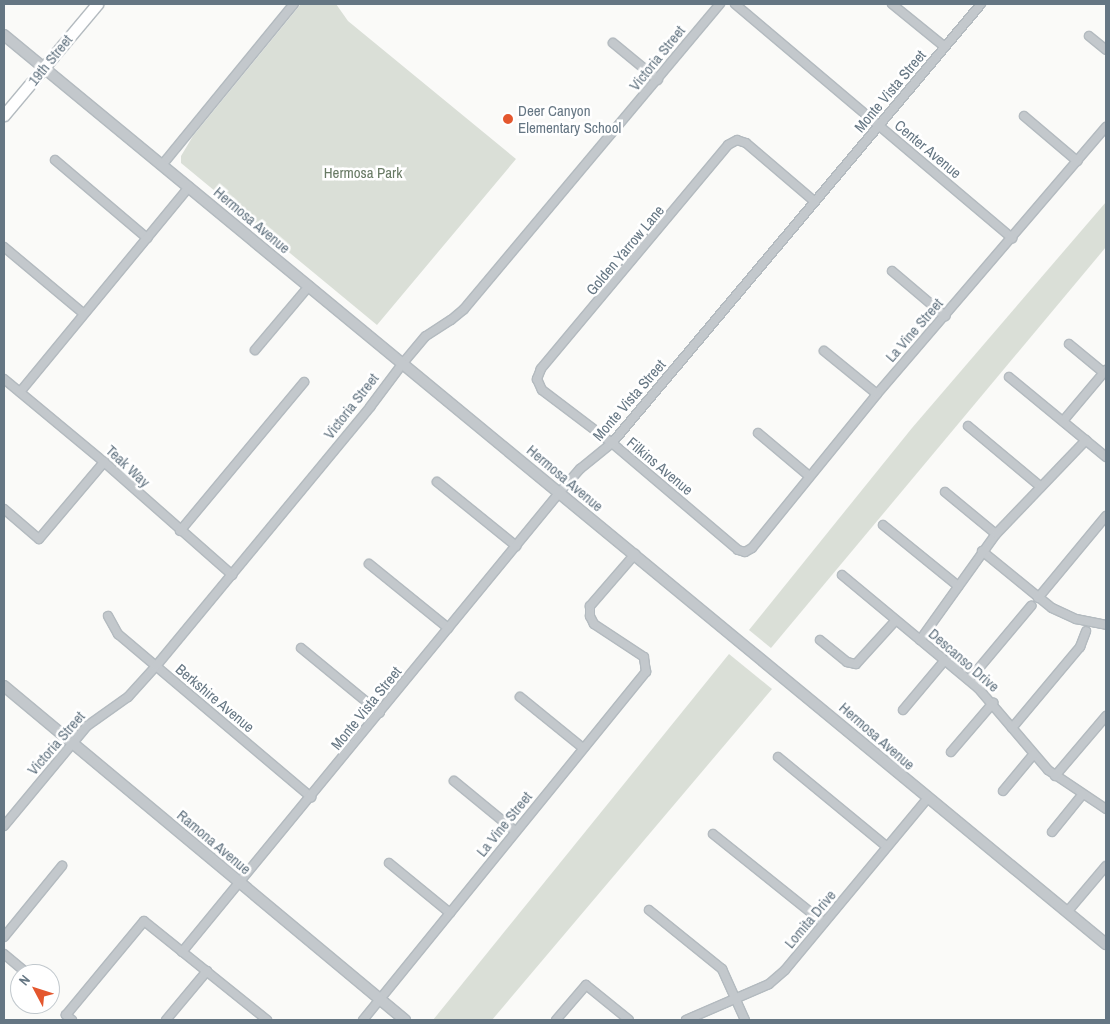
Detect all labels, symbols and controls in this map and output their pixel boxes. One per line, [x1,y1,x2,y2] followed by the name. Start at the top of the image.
[625,22,689,94] street label: Victoria Street
[24,31,76,89] street label: 19th Street
[850,46,930,136] street label: Monte Vista Street
[518,101,621,136] place label: Deer Canyon Elementary School
[502,113,514,125] marker: Deer Canyon Elementary School
[891,116,965,182] street label: Center Avenue
[324,164,402,182] park label: Hermosa Park
[210,183,294,257] street label: Hermosa Avenue
[582,201,668,299] street label: Golden Yarrow Lane
[881,294,947,366] street label: La Vine Street
[589,356,669,444] street label: Monte Vista Street
[320,370,382,442] street label: Victoria Street
[623,433,697,499] street label: Filkins Avenue
[102,441,154,491] street label: Teak Way
[523,441,607,515] street label: Hermosa Avenue
[925,625,1003,695] street label: Descanso Drive
[172,660,258,736] street label: Berkshire Avenue
[327,663,405,753] street label: Monte Vista Street
[835,698,919,774] street label: Hermosa Avenue
[23,708,89,778] street label: Victoria Street
[472,788,536,860] street label: La Vine Street
[173,806,255,878] street label: Ramona Avenue
[780,886,840,952] street label: Lomita Drive
[10,964,60,1014] north arrow
[15,971,34,989] text: N

